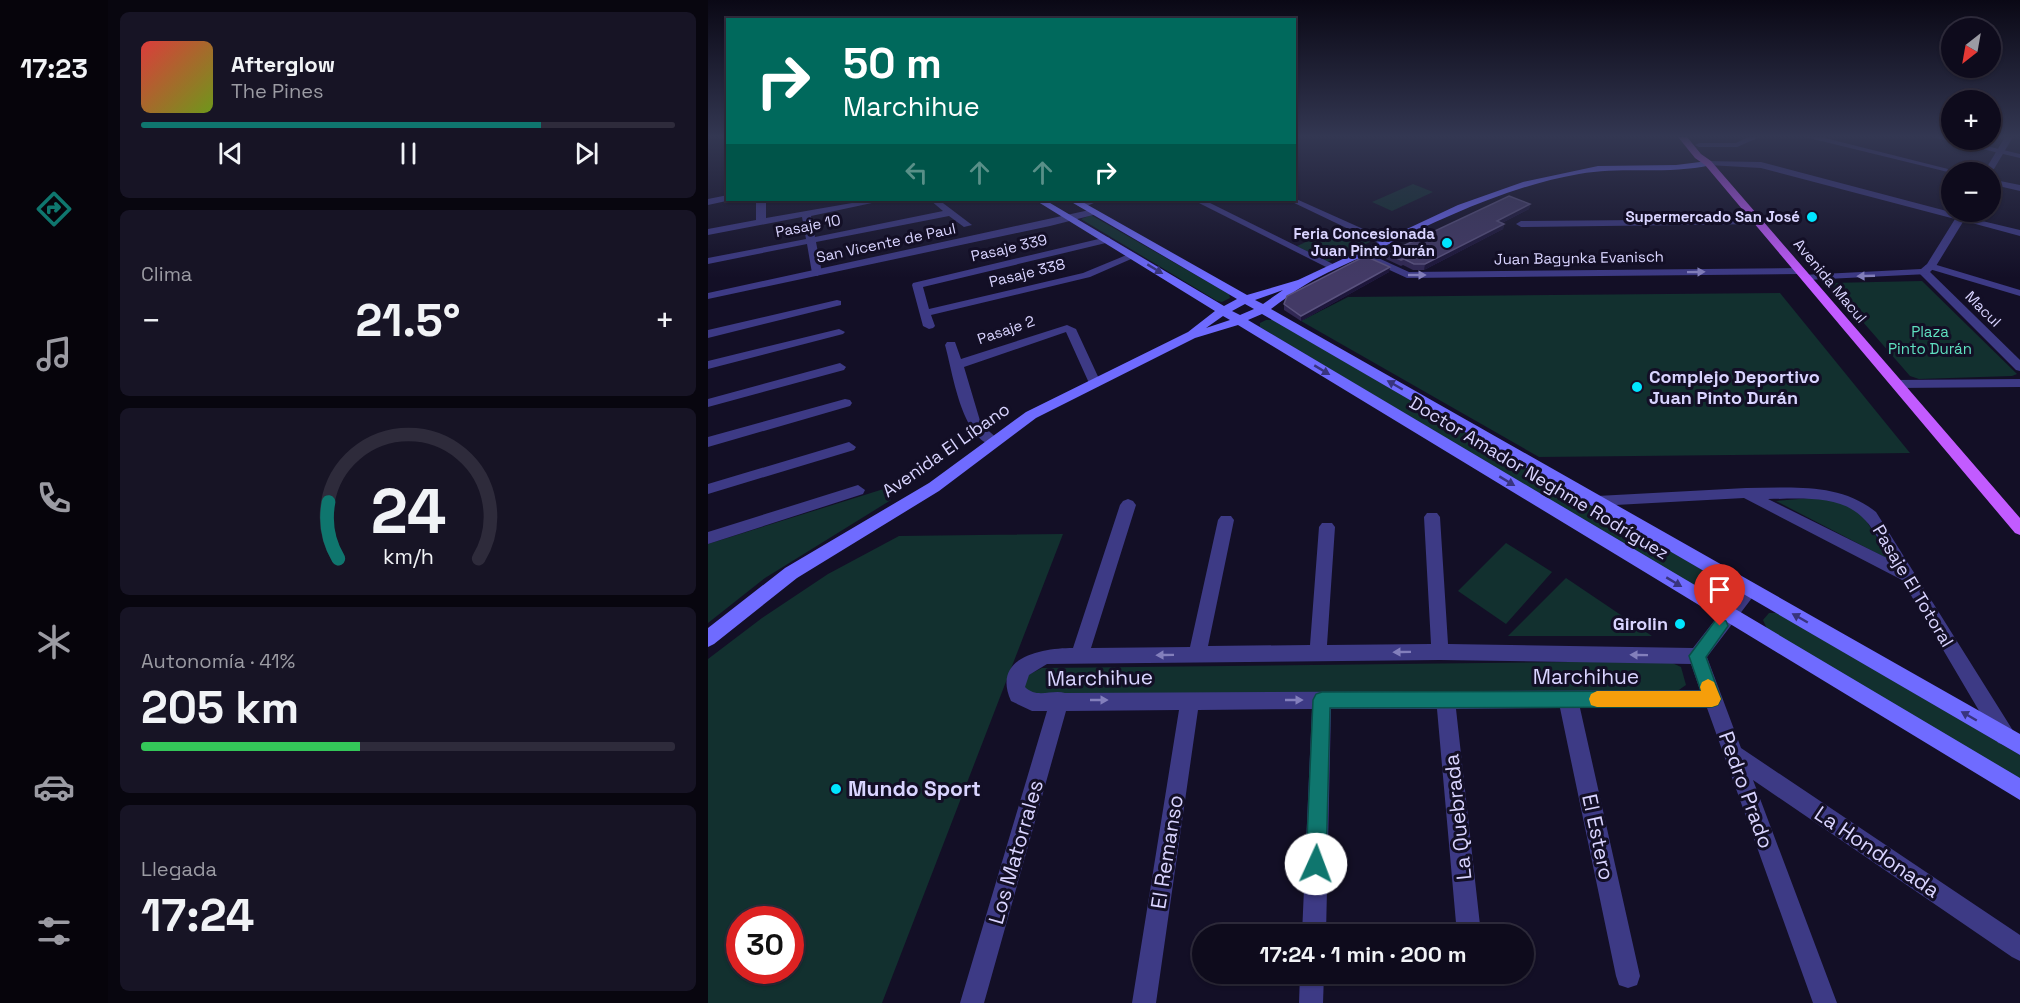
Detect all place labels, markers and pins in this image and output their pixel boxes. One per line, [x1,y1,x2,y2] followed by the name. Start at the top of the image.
[1625,207,1800,226] place label: Supermercado San José
[1805,210,1819,224] marker: Supermercado San José
[1293,224,1435,260] place label: Feria Concesionada Juan Pinto Durán
[1440,236,1454,250] marker: Feria Concesionada Juan Pinto Durán
[1649,365,1820,409] place label: Complejo Deportivo Juan Pinto Durán
[1630,380,1644,394] marker: Complejo Deportivo Juan Pinto Durán
[1694,564,1745,626] pin
[1613,612,1668,635] place label: Girolin
[1673,617,1687,631] marker: Girolin
[848,775,981,802] place label: Mundo Sport
[829,782,843,796] marker: Mundo Sport

